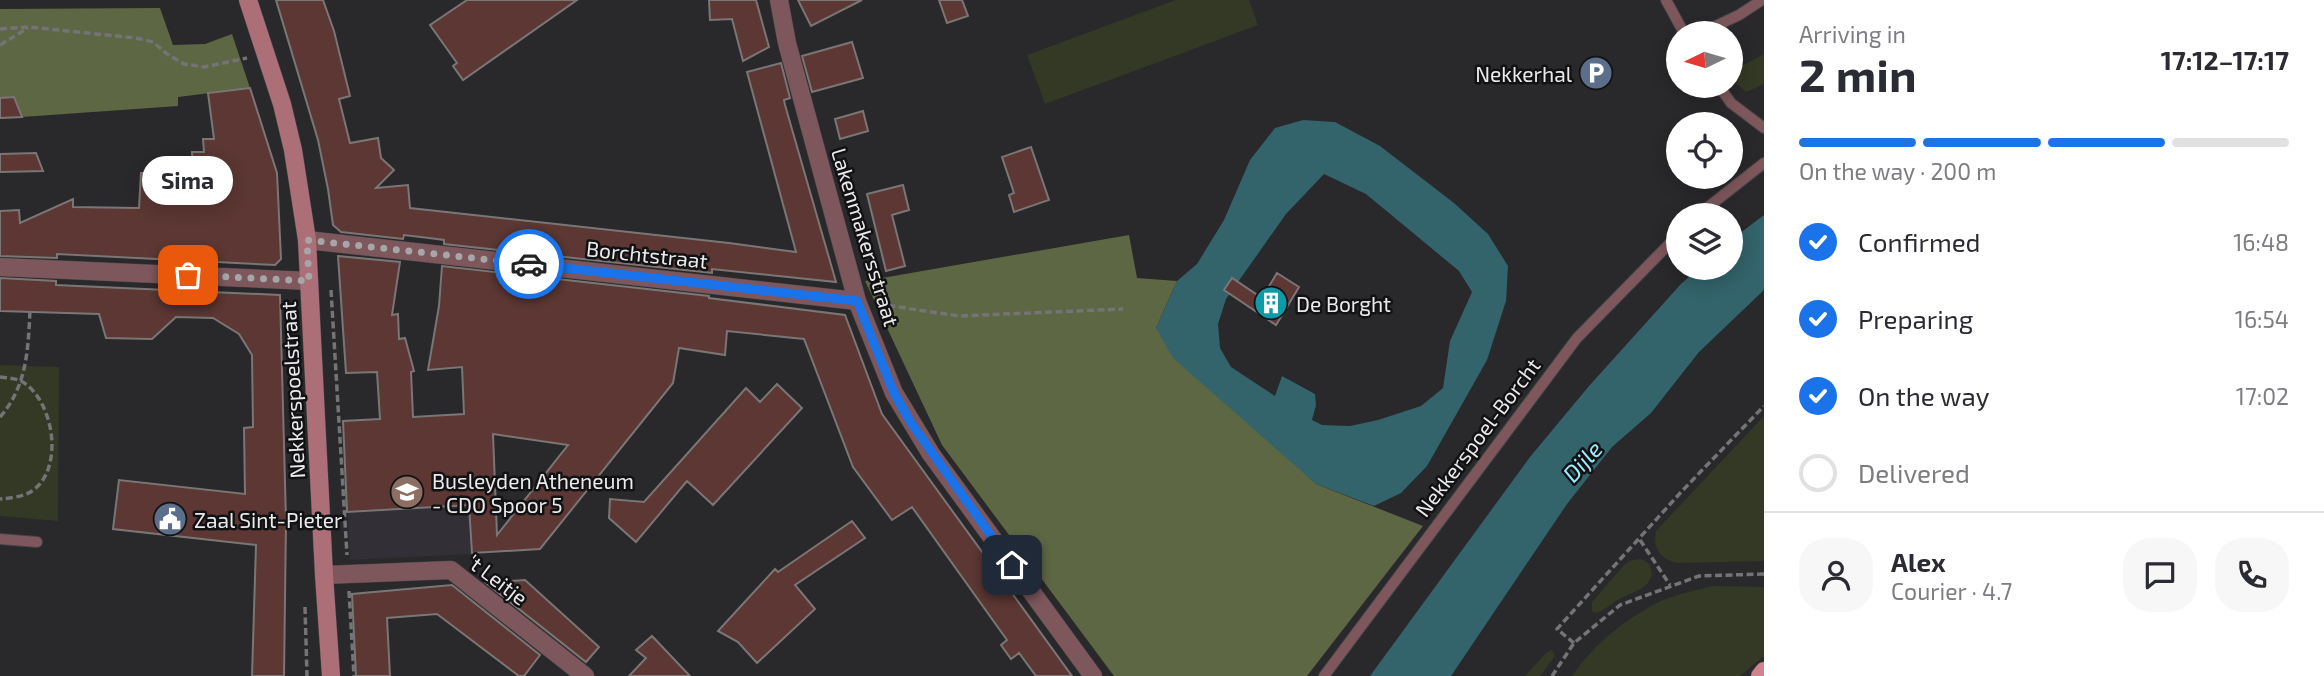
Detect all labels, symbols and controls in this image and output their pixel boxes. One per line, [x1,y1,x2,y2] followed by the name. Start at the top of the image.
[1799,20,1906,48] text: Arriving in
[1666,21,1743,98] north arrow
[1666,21,1743,280] map controls
[2161,44,2289,75] text: 17:12–17:17
[1799,46,1917,101] text: 2 min
[1577,54,1615,92] parking icon: Nekkerhal
[1475,61,1573,86] place label: Nekkerhal
[1666,112,1743,189] button: locate
[827,145,905,329] street label: Lakenmakersstraat
[142,156,234,205] callout: Sima
[1799,157,1996,185] text: On the way · 200 m
[161,166,214,194] text: Sima
[1666,203,1743,280] button: layers
[1799,223,1837,261] icon: check
[1858,226,1981,257] text: Confirmed
[2233,228,2289,256] text: 16:48
[494,229,564,299] courier
[585,235,709,273] street label: Borchtstraat
[158,245,218,305] pin
[510,245,548,283] icon: car
[169,256,207,294] icon: bag
[1252,284,1290,322] building icon: De Borght
[1296,291,1391,316] place label: De Borght
[1799,300,1837,338] icon: check
[275,301,309,479] street label: Nekkerspoelstraat
[1858,303,1973,334] text: Preparing
[2235,305,2289,333] text: 16:54
[1409,353,1545,521] street label: Nekkerspoel-Borcht
[1799,377,1837,415] icon: check
[1858,380,1989,411] text: On the way
[2236,382,2289,410] text: 17:02
[1556,435,1608,487] water label: Dijle
[1858,457,1970,488] text: Delivered
[432,468,634,517] place label: Busleyden Atheneum - CDO Spoor 5
[388,473,426,511] school or university icon: Busleyden Atheneum - CDO Spoor 5
[151,500,189,538] public building icon: Zaal Sint-Pieter
[194,507,343,532] place label: Zaal Sint-Pieter
[982,535,1042,595] pin
[1799,538,1873,612] button: person
[2123,538,2197,612] button: chat
[2215,538,2289,612] button: phone
[993,546,1031,584] icon: home
[1891,546,1946,577] text: Alex
[462,548,533,610] street label: 't Leitje
[1891,577,2012,605] text: Courier · 4.7

